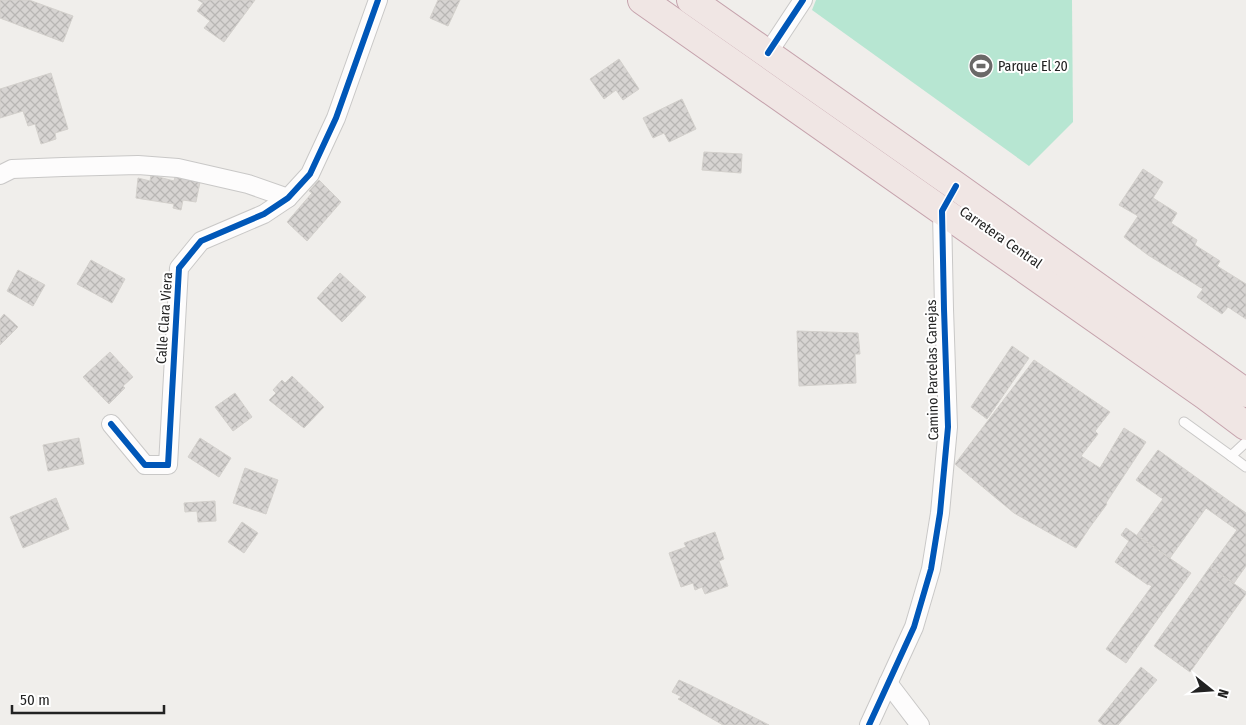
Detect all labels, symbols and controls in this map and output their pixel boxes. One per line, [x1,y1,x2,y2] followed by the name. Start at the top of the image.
[968,53,994,79] sports icon: Parque El 20
[998,58,1068,75] place label: Parque El 20
[956,203,1045,272] street label: Carretera Central
[153,271,176,365] street label: Calle Clara Viera
[923,299,942,441] street label: Camino Parcelas Canejas
[1186,665,1236,715] north arrow
[12,682,165,714] scale bar
[1214,687,1232,700] text: N
[20,691,50,709] text: 50 m

